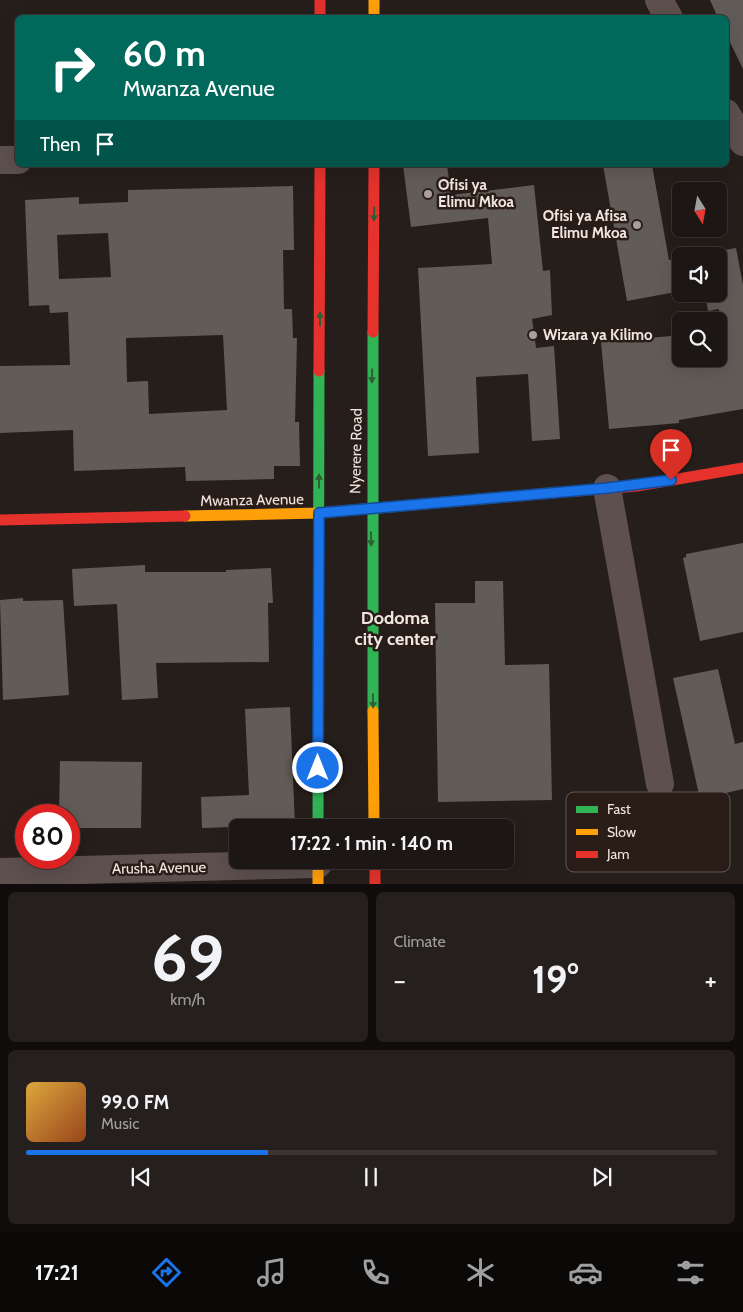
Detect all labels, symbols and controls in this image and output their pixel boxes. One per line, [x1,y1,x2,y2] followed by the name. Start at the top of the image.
[123,32,206,75] text: 60 m
[40,35,105,100] icon: right
[123,75,275,102] text: Mwanza Avenue
[91,130,119,158] icon: arrive
[40,133,81,156] text: Then
[438,176,515,211] place label: Ofisi ya Elimu Mkoa
[672,182,728,238] north arrow
[672,182,727,367] map controls
[422,188,434,200] marker: Ofisi ya Elimu Mkoa
[370,206,378,222] one-way arrow
[543,207,628,242] place label: Ofisi ya Afisa Elimu Mkoa
[631,219,643,231] marker: Ofisi ya Afisa Elimu Mkoa
[672,247,727,302] button: sound
[316,311,324,327] one-way arrow
[672,312,727,367] button: search
[543,326,653,344] place label: Wizara ya Kilimo
[527,329,539,341] marker: Wizara ya Kilimo
[368,368,376,384] one-way arrow
[346,408,366,494] street label: Nyerere Road
[650,429,692,480] pin
[657,436,685,464] icon: arrive
[315,473,323,489] one-way arrow
[200,490,304,510] street label: Mwanza Avenue
[367,531,375,547] one-way arrow
[354,607,436,650] district label: Dodoma city center
[369,693,377,709] one-way arrow
[291,741,343,793] position arrow
[566,792,730,872] legend
[607,800,631,818] text: Fast
[15,804,80,869] speed limit sign: 80
[607,823,636,841] text: Slow
[290,832,453,855] text: 17:22 · 1 min · 140 m
[606,845,629,863] text: Jam
[112,858,207,878] street label: Arusha Avenue
[151,918,224,997] text: 69
[394,932,446,951] text: Climate
[532,956,578,1003] text: 19°
[394,963,406,997] text: −
[705,963,717,997] text: +
[170,990,205,1009] text: km/h
[101,1091,169,1114] text: 99.0 FM
[101,1114,139,1133] text: Music
[127,1163,155,1191] icon: previous
[357,1163,385,1191] icon: pause
[588,1163,616,1191] icon: next
[149,1255,184,1290] icon: directions
[254,1255,289,1290] icon: music
[358,1255,393,1290] icon: phone
[463,1255,498,1290] icon: climate
[568,1255,603,1290] icon: car
[673,1255,708,1290] icon: filters
[35,1259,79,1286] text: 17:21

